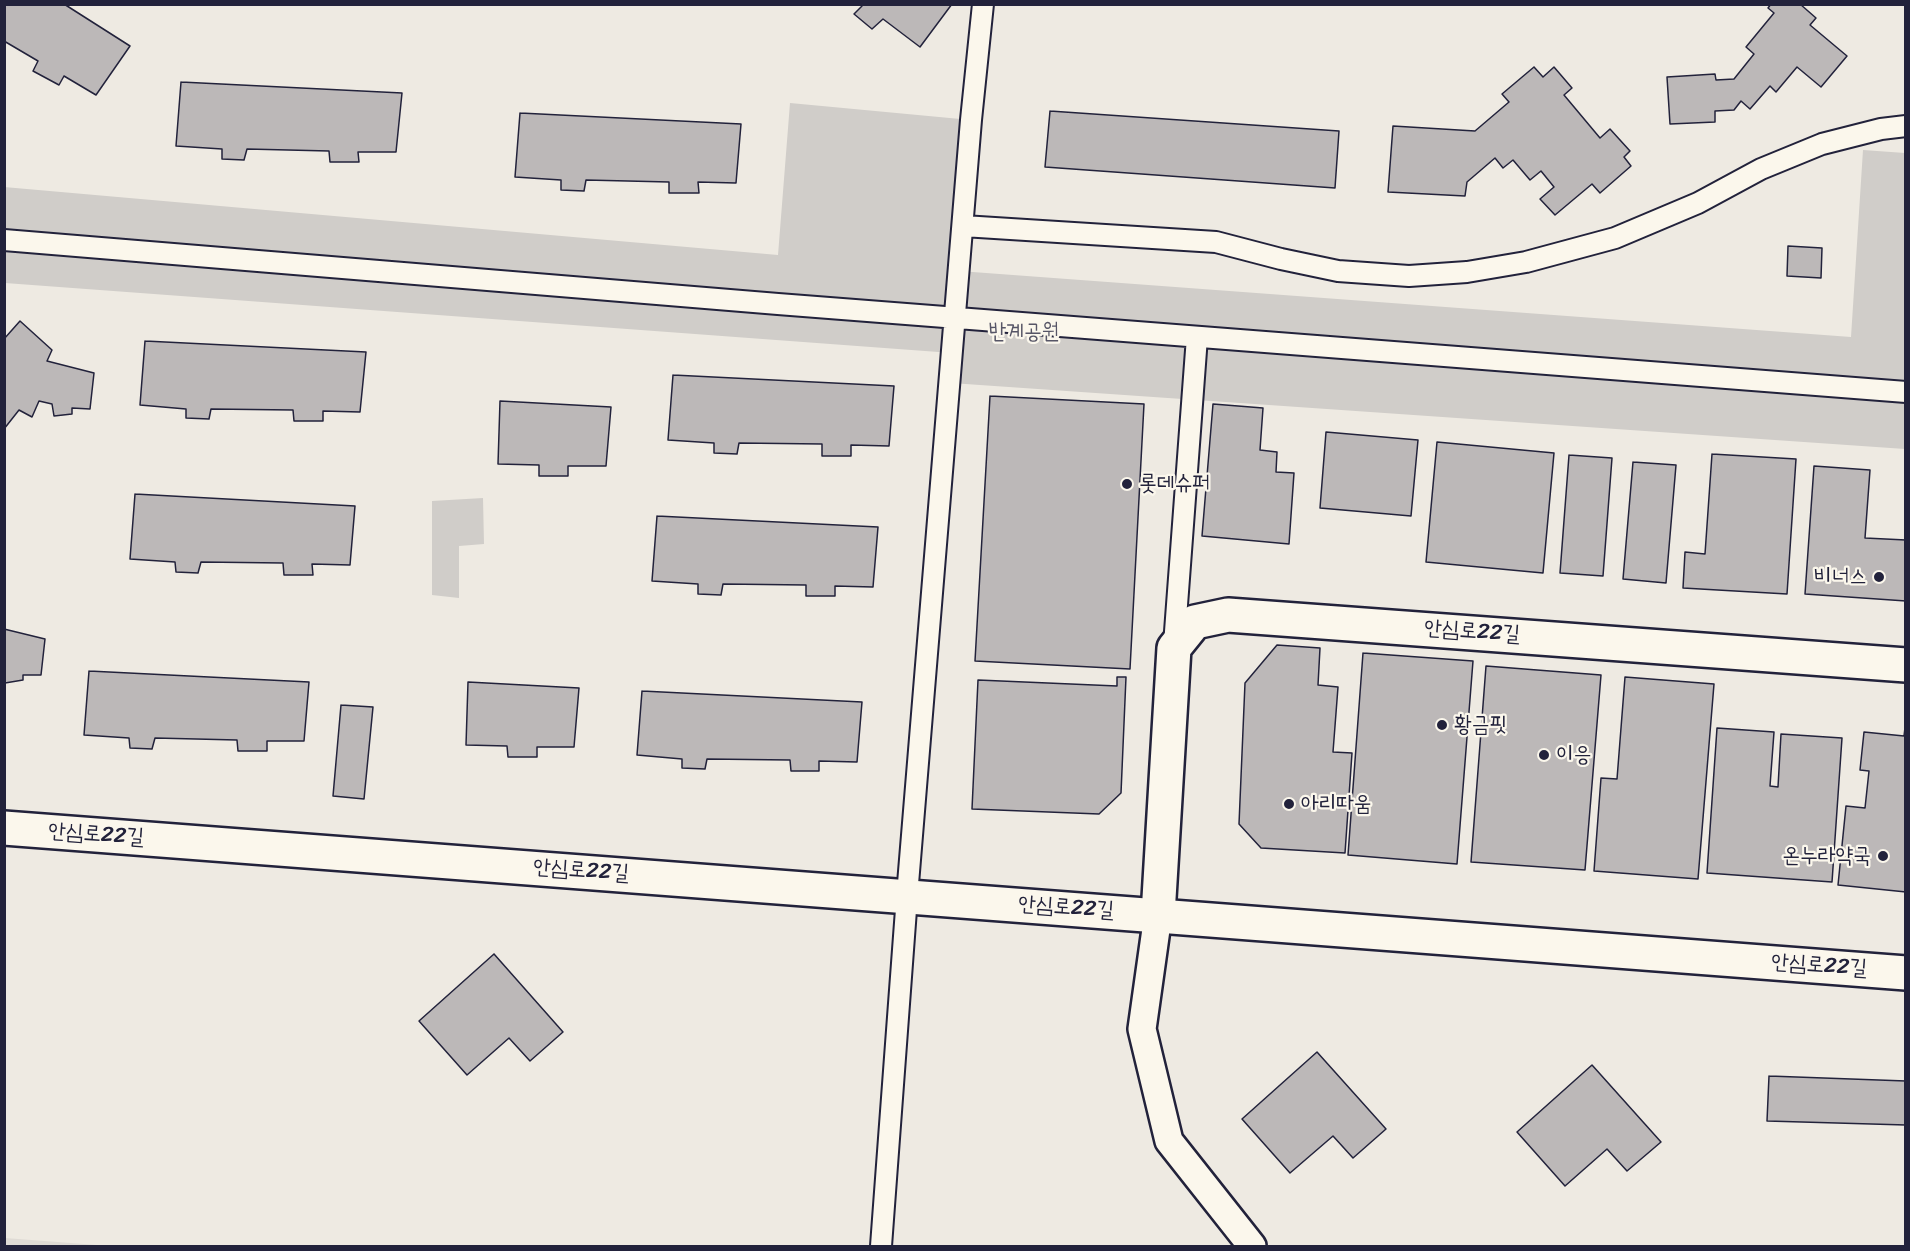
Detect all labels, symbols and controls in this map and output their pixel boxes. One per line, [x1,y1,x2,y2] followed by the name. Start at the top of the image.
[989,319,1059,345] park label: 반계공원
[1139,471,1210,497] place label: 롯데슈퍼
[1120,477,1134,491] marker: 롯데슈퍼
[1814,564,1867,590] place label: 비너스
[1872,570,1886,584] marker: 비너스
[1423,615,1521,649] street label: 안심로22길
[1454,712,1507,738] place label: 황금핏
[1435,718,1449,732] marker: 황금핏
[1556,742,1591,768] place label: 이응
[1537,748,1551,762] marker: 이응
[1301,791,1372,817] place label: 아리따움
[1282,797,1296,811] marker: 아리따움
[47,818,145,852] street label: 안심로22길
[1782,843,1871,869] place label: 온누라약국
[1876,849,1890,863] marker: 온누라약국
[532,854,630,888] street label: 안심로22길
[1017,891,1115,925] street label: 안심로22길
[1770,949,1868,983] street label: 안심로22길

